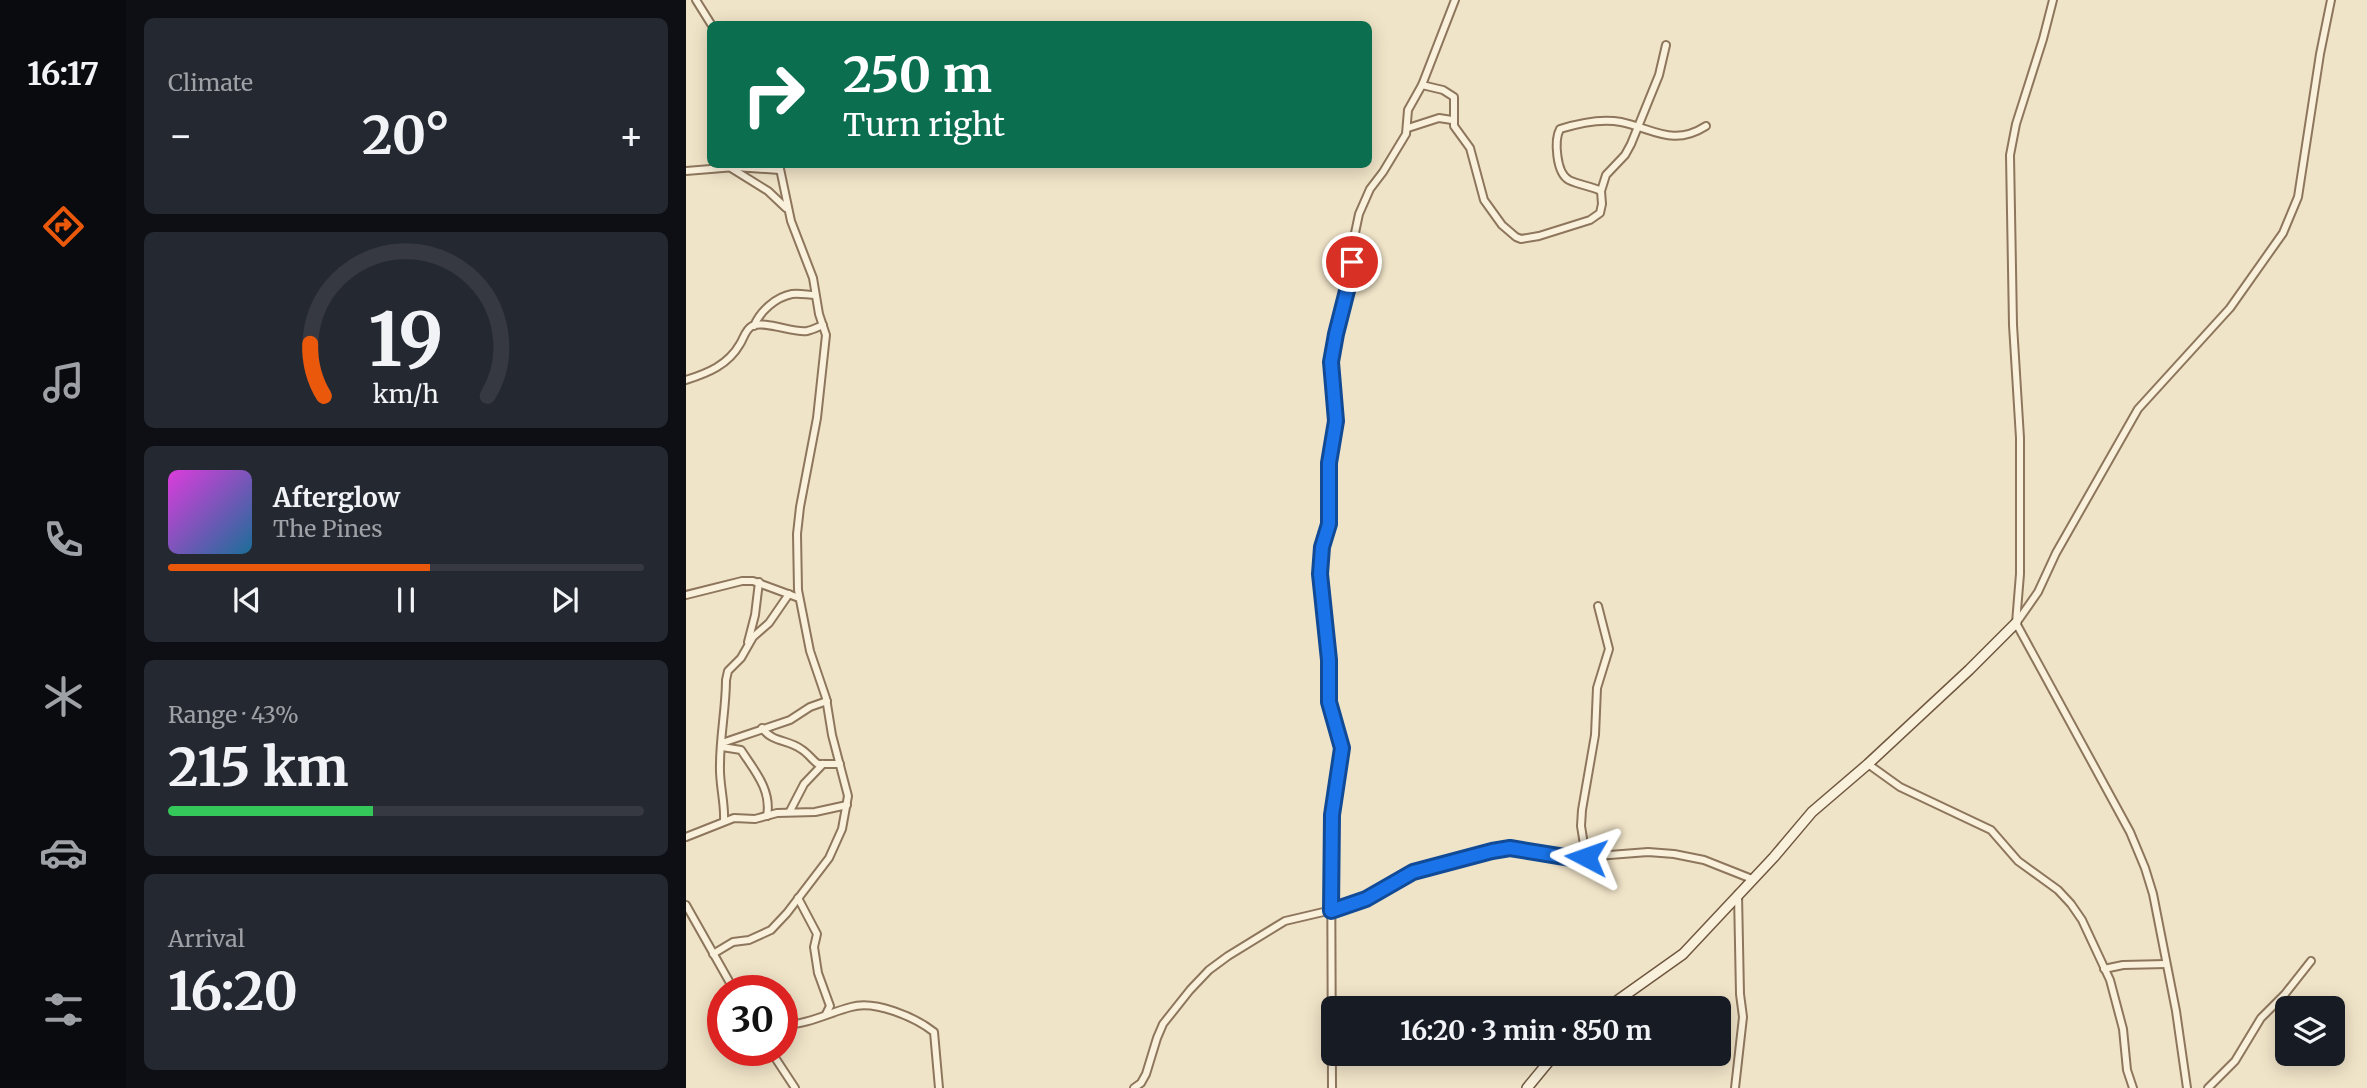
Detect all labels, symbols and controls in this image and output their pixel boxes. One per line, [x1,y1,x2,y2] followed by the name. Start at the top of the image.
[843,44,992,105] text: 250 m
[728,49,819,140] icon: right
[27,54,99,94] text: 16:17
[168,68,253,97] text: Climate
[362,103,450,168] text: 20°
[843,105,1005,145] text: Turn right
[168,112,193,159] text: −
[619,112,644,159] text: +
[39,202,88,251] icon: directions
[1322,232,1382,292] pin
[1333,243,1371,281] icon: arrive
[368,294,444,386] text: 19
[39,358,88,407] icon: music
[373,378,439,410] text: km/h
[273,481,400,514] text: Afterglow
[273,514,383,543] text: The Pines
[39,515,88,564] icon: phone
[228,581,266,619] icon: previous
[387,581,425,619] icon: pause
[546,581,584,619] icon: next
[39,672,88,721] icon: climate
[168,700,299,729] text: Range · 43%
[168,735,349,800] text: 215 km
[1549,820,1623,894] position arrow
[39,828,88,877] icon: car
[168,924,245,953] text: Arrival
[168,959,298,1024] text: 16:20
[707,975,798,1066] speed limit sign: 30
[39,985,88,1034] icon: filters
[2275,996,2345,1066] map controls
[2275,996,2345,1066] button: layers
[1400,1014,1652,1047] text: 16:20 · 3 min · 850 m

